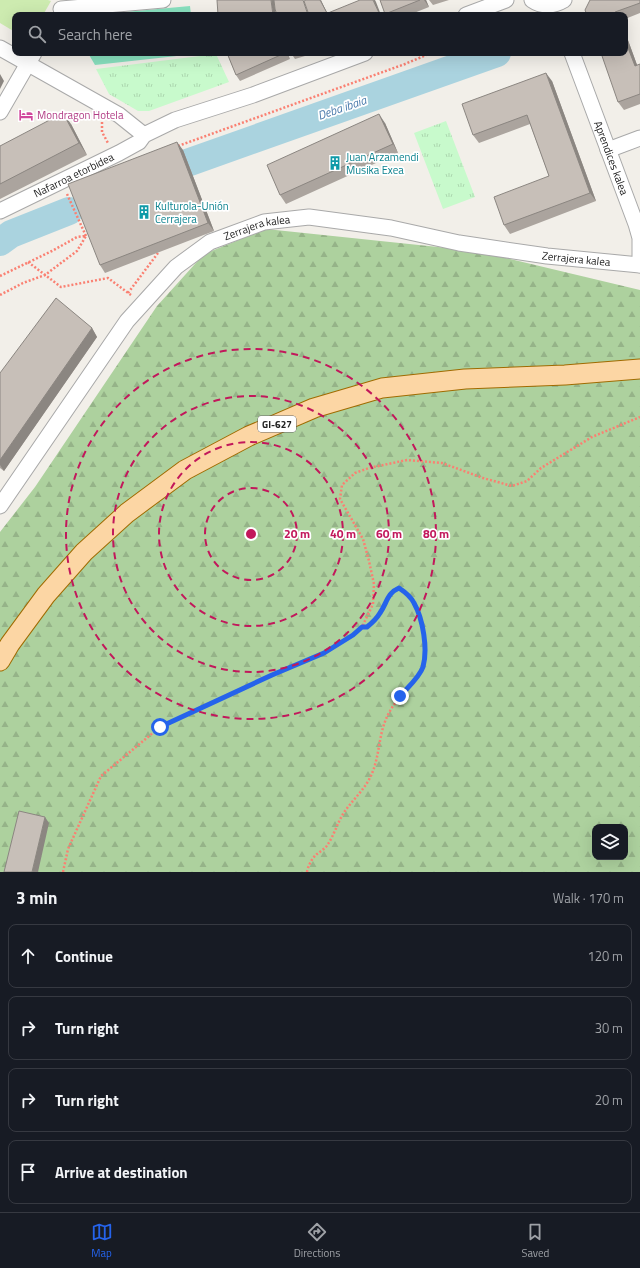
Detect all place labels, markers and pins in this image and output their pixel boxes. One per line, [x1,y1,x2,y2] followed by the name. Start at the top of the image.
[18,107,34,123] hotel icon: Mondragon Hotela
[37,107,124,123] place label: Mondragon Hotela
[346,149,419,178] place label: Juan Arzamendi Musika Exea
[327,155,343,171] building icon: Juan Arzamendi Musika Exea
[155,198,229,227] place label: Kulturola-Unión Cerrajera
[136,204,152,220] building icon: Kulturola-Unión Cerrajera
[244,527,258,541] centre of rings

